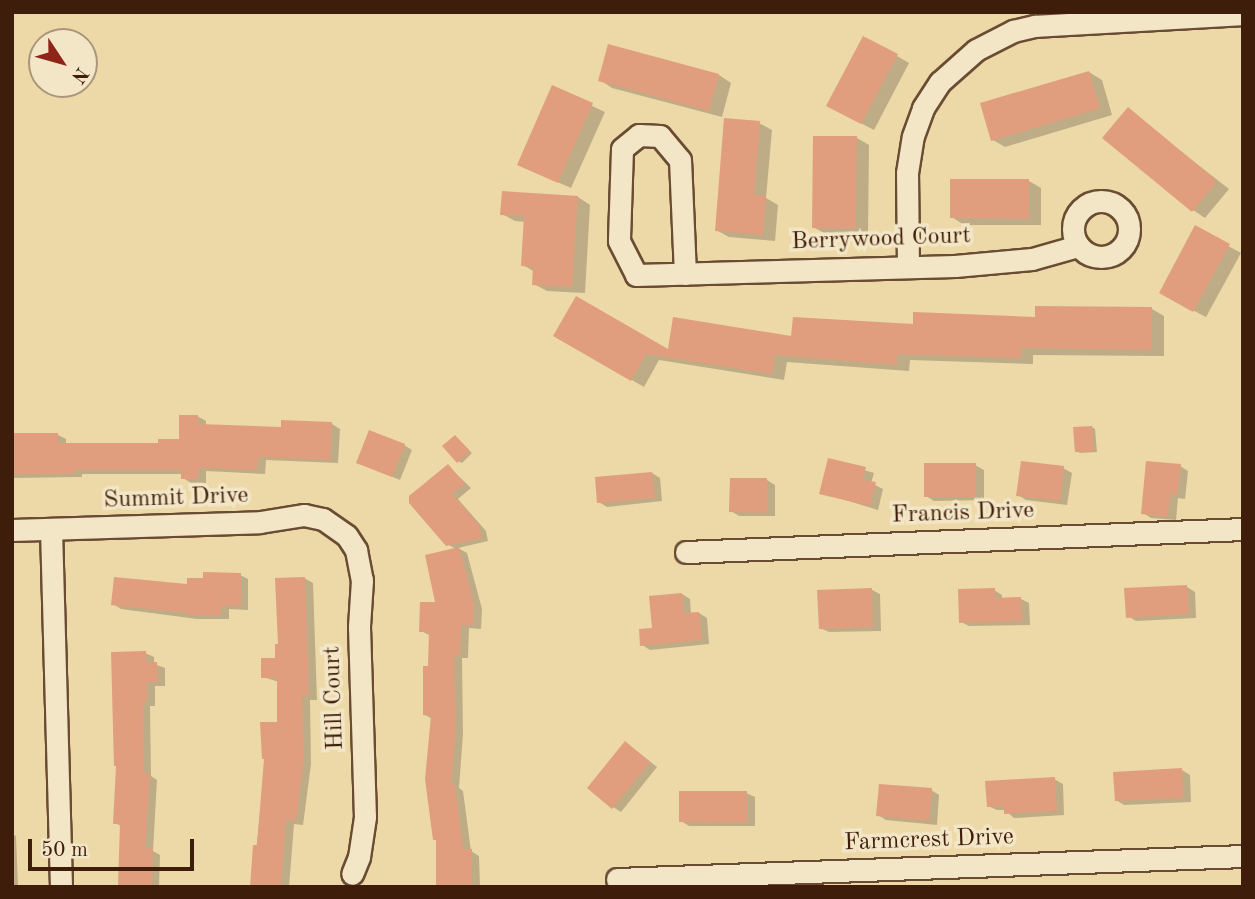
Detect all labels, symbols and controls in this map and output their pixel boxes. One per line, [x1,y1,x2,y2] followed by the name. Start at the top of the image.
[28,28,98,98] north arrow
[67,63,91,86] text: N
[791,222,971,258] street label: Berrywood Court
[103,482,249,516] street label: Summit Drive
[891,497,1035,531] street label: Francis Drive
[319,645,351,751] street label: Hill Court
[844,824,1014,858] street label: Farmcrest Drive
[32,825,198,869] scale bar
[41,840,88,861] text: 50 m

